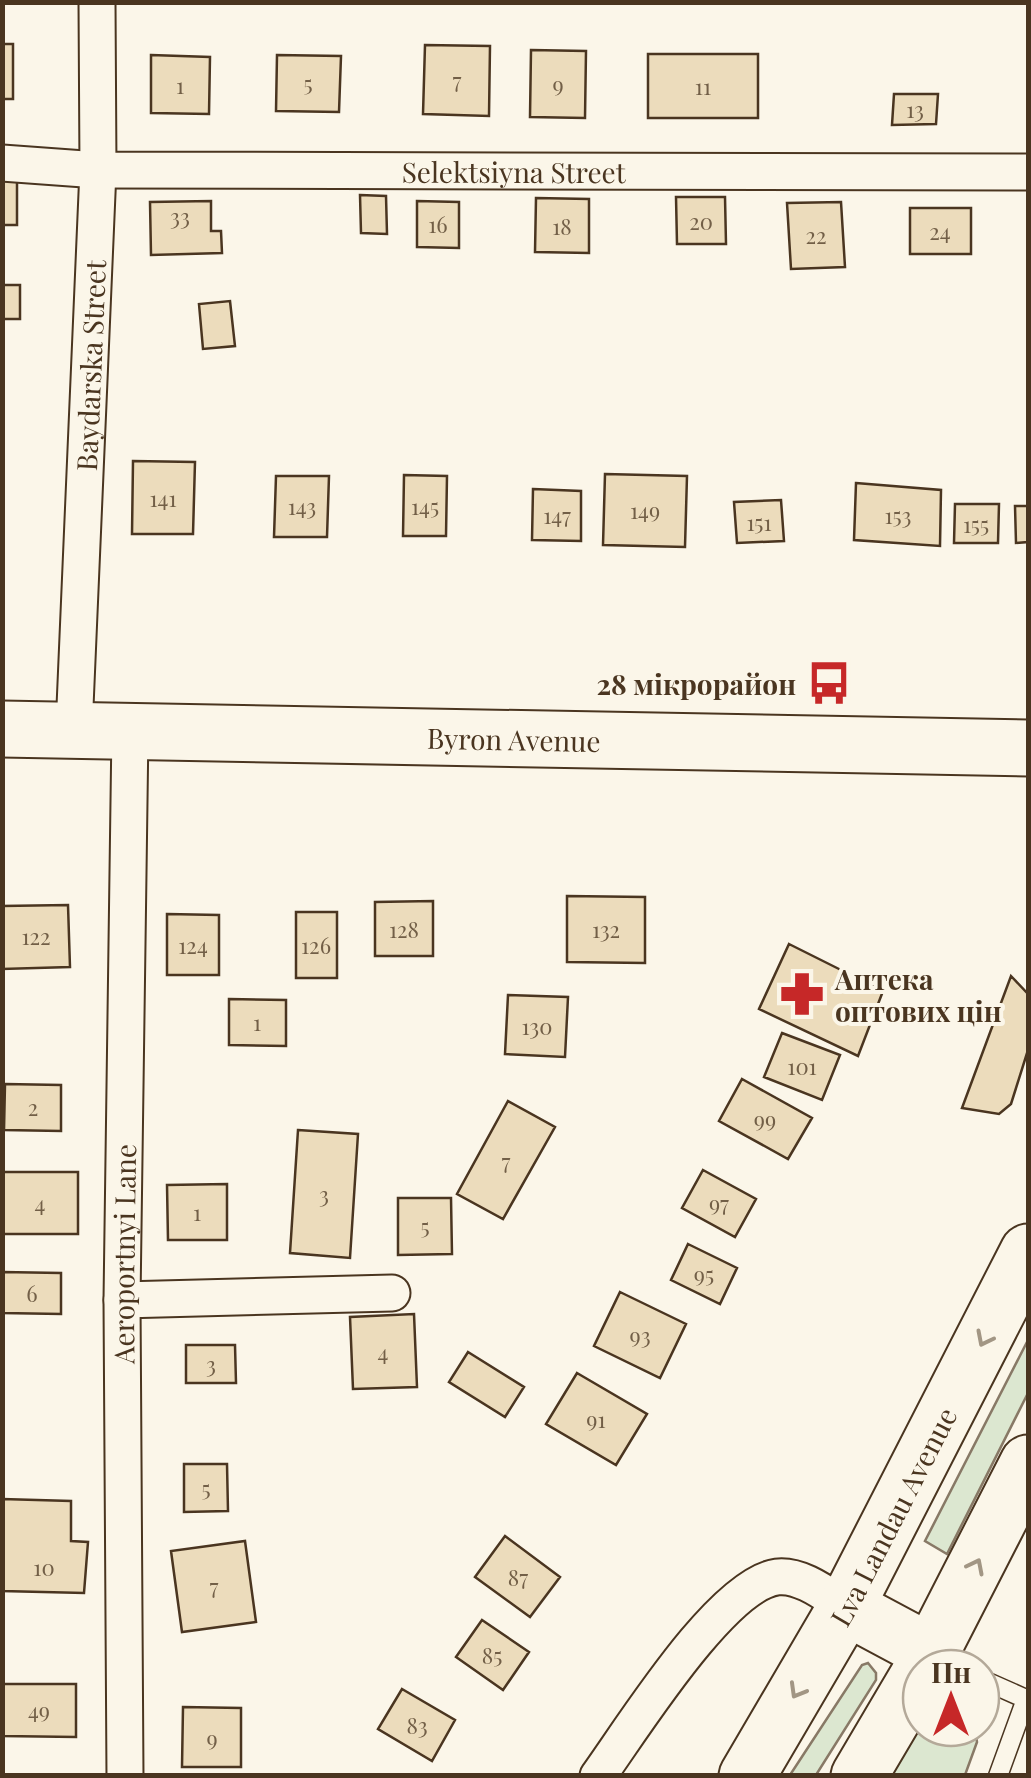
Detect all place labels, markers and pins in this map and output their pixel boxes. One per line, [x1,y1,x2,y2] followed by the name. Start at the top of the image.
[805,659,853,707] bus stop icon: 28 мікрорайон
[596,665,796,702] place label: 28 мікрорайон
[834,960,1002,1029] place label: Аптека оптових цін
[778,970,826,1018] pharmacy icon: Аптека оптових цін

